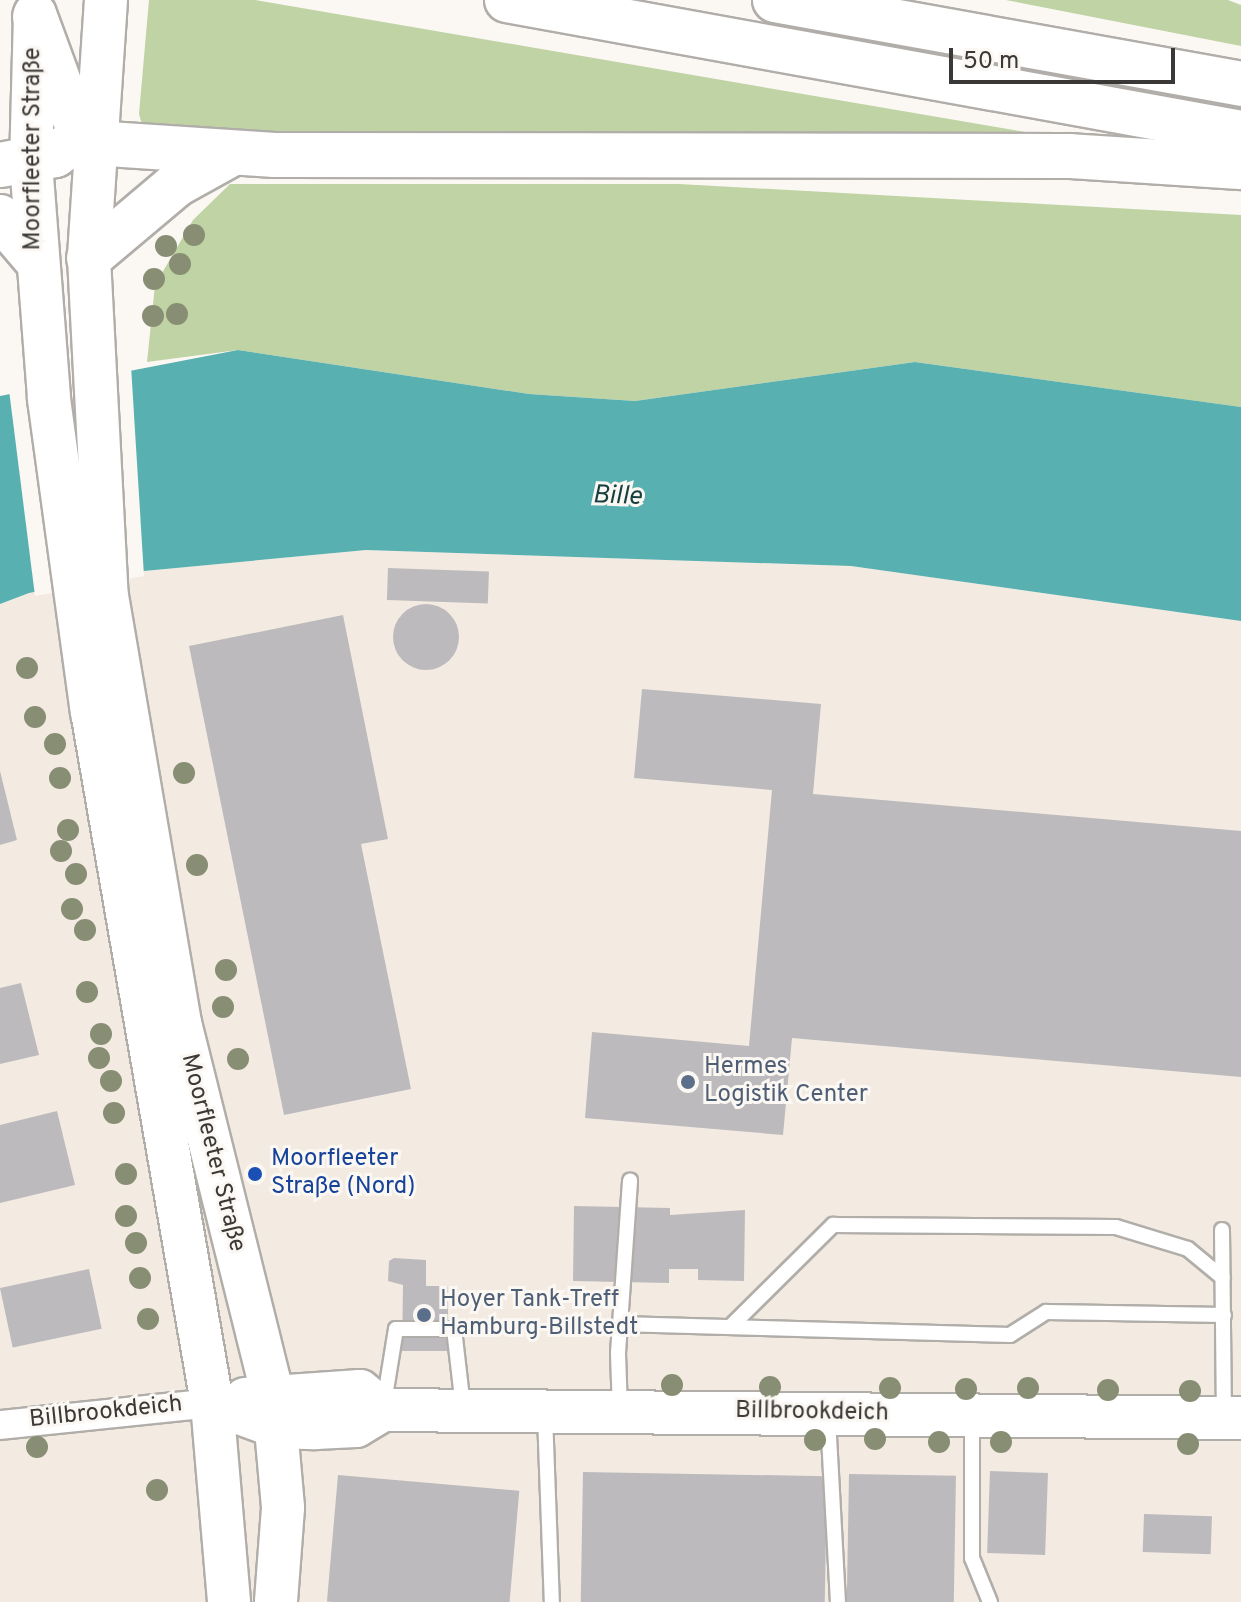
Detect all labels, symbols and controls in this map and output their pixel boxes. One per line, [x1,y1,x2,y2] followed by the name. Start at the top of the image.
[953,32,1179,82] scale bar
[20,47,48,251] street label: Moorfleeter Straße
[963,47,1019,77] text: 50 m
[592,481,642,513] water label: Bille
[173,1051,251,1255] street label: Moorfleeter Straße
[704,1054,868,1110] place label: Hermes Logistik Center
[679,1073,697,1091] marker: Hermes Logistik Center
[271,1146,416,1202] place label: Moorfleeter Straße (Nord)
[246,1165,264,1183] marker: Moorfleeter Straße (Nord)
[440,1287,638,1343] place label: Hoyer Tank-Treff Hamburg-Billstedt
[415,1306,433,1324] marker: Hoyer Tank-Treff Hamburg-Billstedt
[28,1391,184,1435] street label: Billbrookdeich
[735,1397,889,1429] street label: Billbrookdeich

